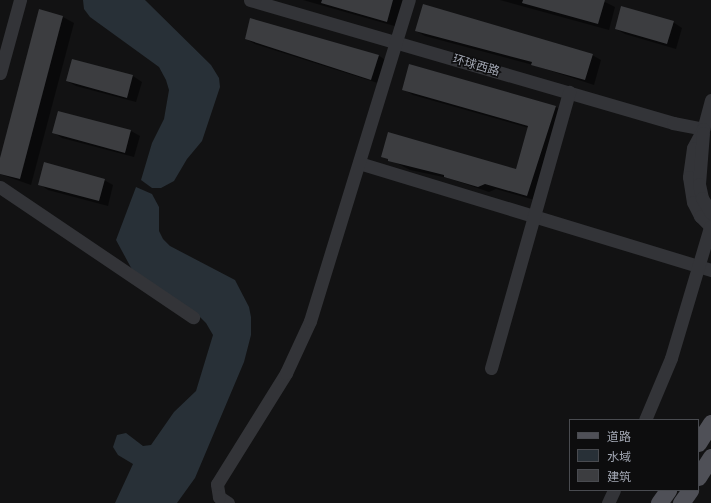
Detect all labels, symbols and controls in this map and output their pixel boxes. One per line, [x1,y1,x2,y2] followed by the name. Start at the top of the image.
[451,52,501,80] street label: 环球西路
[569,419,699,491] legend
[607,430,631,444] text: 道路
[607,450,631,464] text: 水域
[607,470,631,484] text: 建筑

